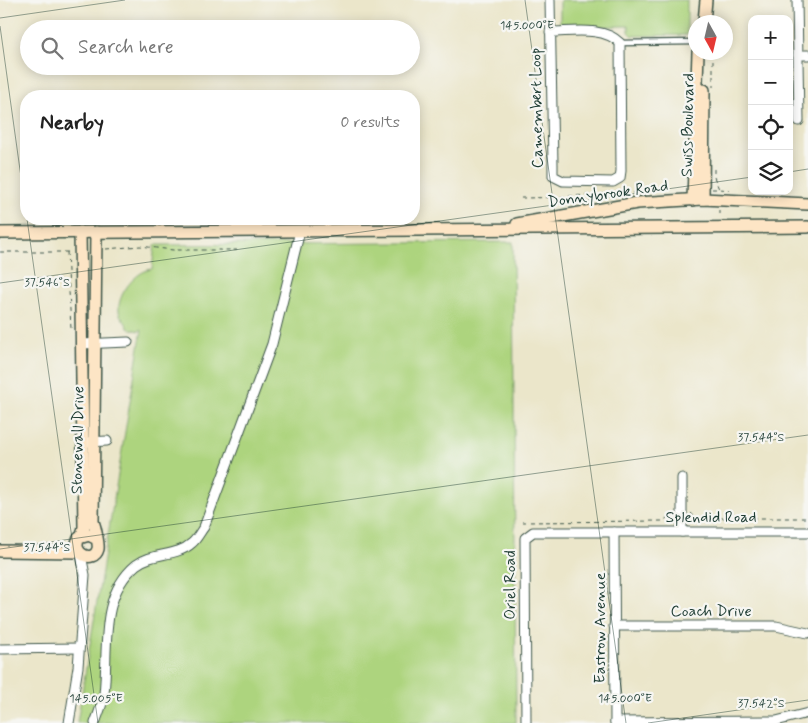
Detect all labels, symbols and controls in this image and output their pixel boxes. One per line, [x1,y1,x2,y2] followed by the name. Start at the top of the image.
[688,15,733,60] north arrow
[748,15,793,195] map controls
[748,15,793,60] button: +
[500,18,554,34] text: 145.000°E
[20,20,420,75] search box
[38,34,66,62] icon: search
[78,35,174,60] text: Search here
[525,47,549,169] street label: Camembert Loop
[748,60,793,105] button: −
[677,73,699,177] street label: Swiss Boulevard
[748,105,793,150] button: locate
[40,109,104,137] text: Nearby
[340,112,400,133] text: 0 results
[748,150,793,195] button: layers
[546,175,670,213] street label: Donnybrook Road
[24,275,70,291] text: 37.546°S
[67,386,89,494] street label: Stonewall Drive
[738,430,785,446] text: 37.544°S
[666,507,756,528] street label: Splendid Road
[24,540,71,556] text: 37.544°S
[500,550,521,620] street label: Oriel Road
[590,572,611,684] street label: Eastrow Avenue
[670,601,752,622] street label: Coach Drive
[69,691,123,707] text: 145.005°E
[598,691,652,707] text: 145.000°E
[738,696,785,712] text: 37.542°S

